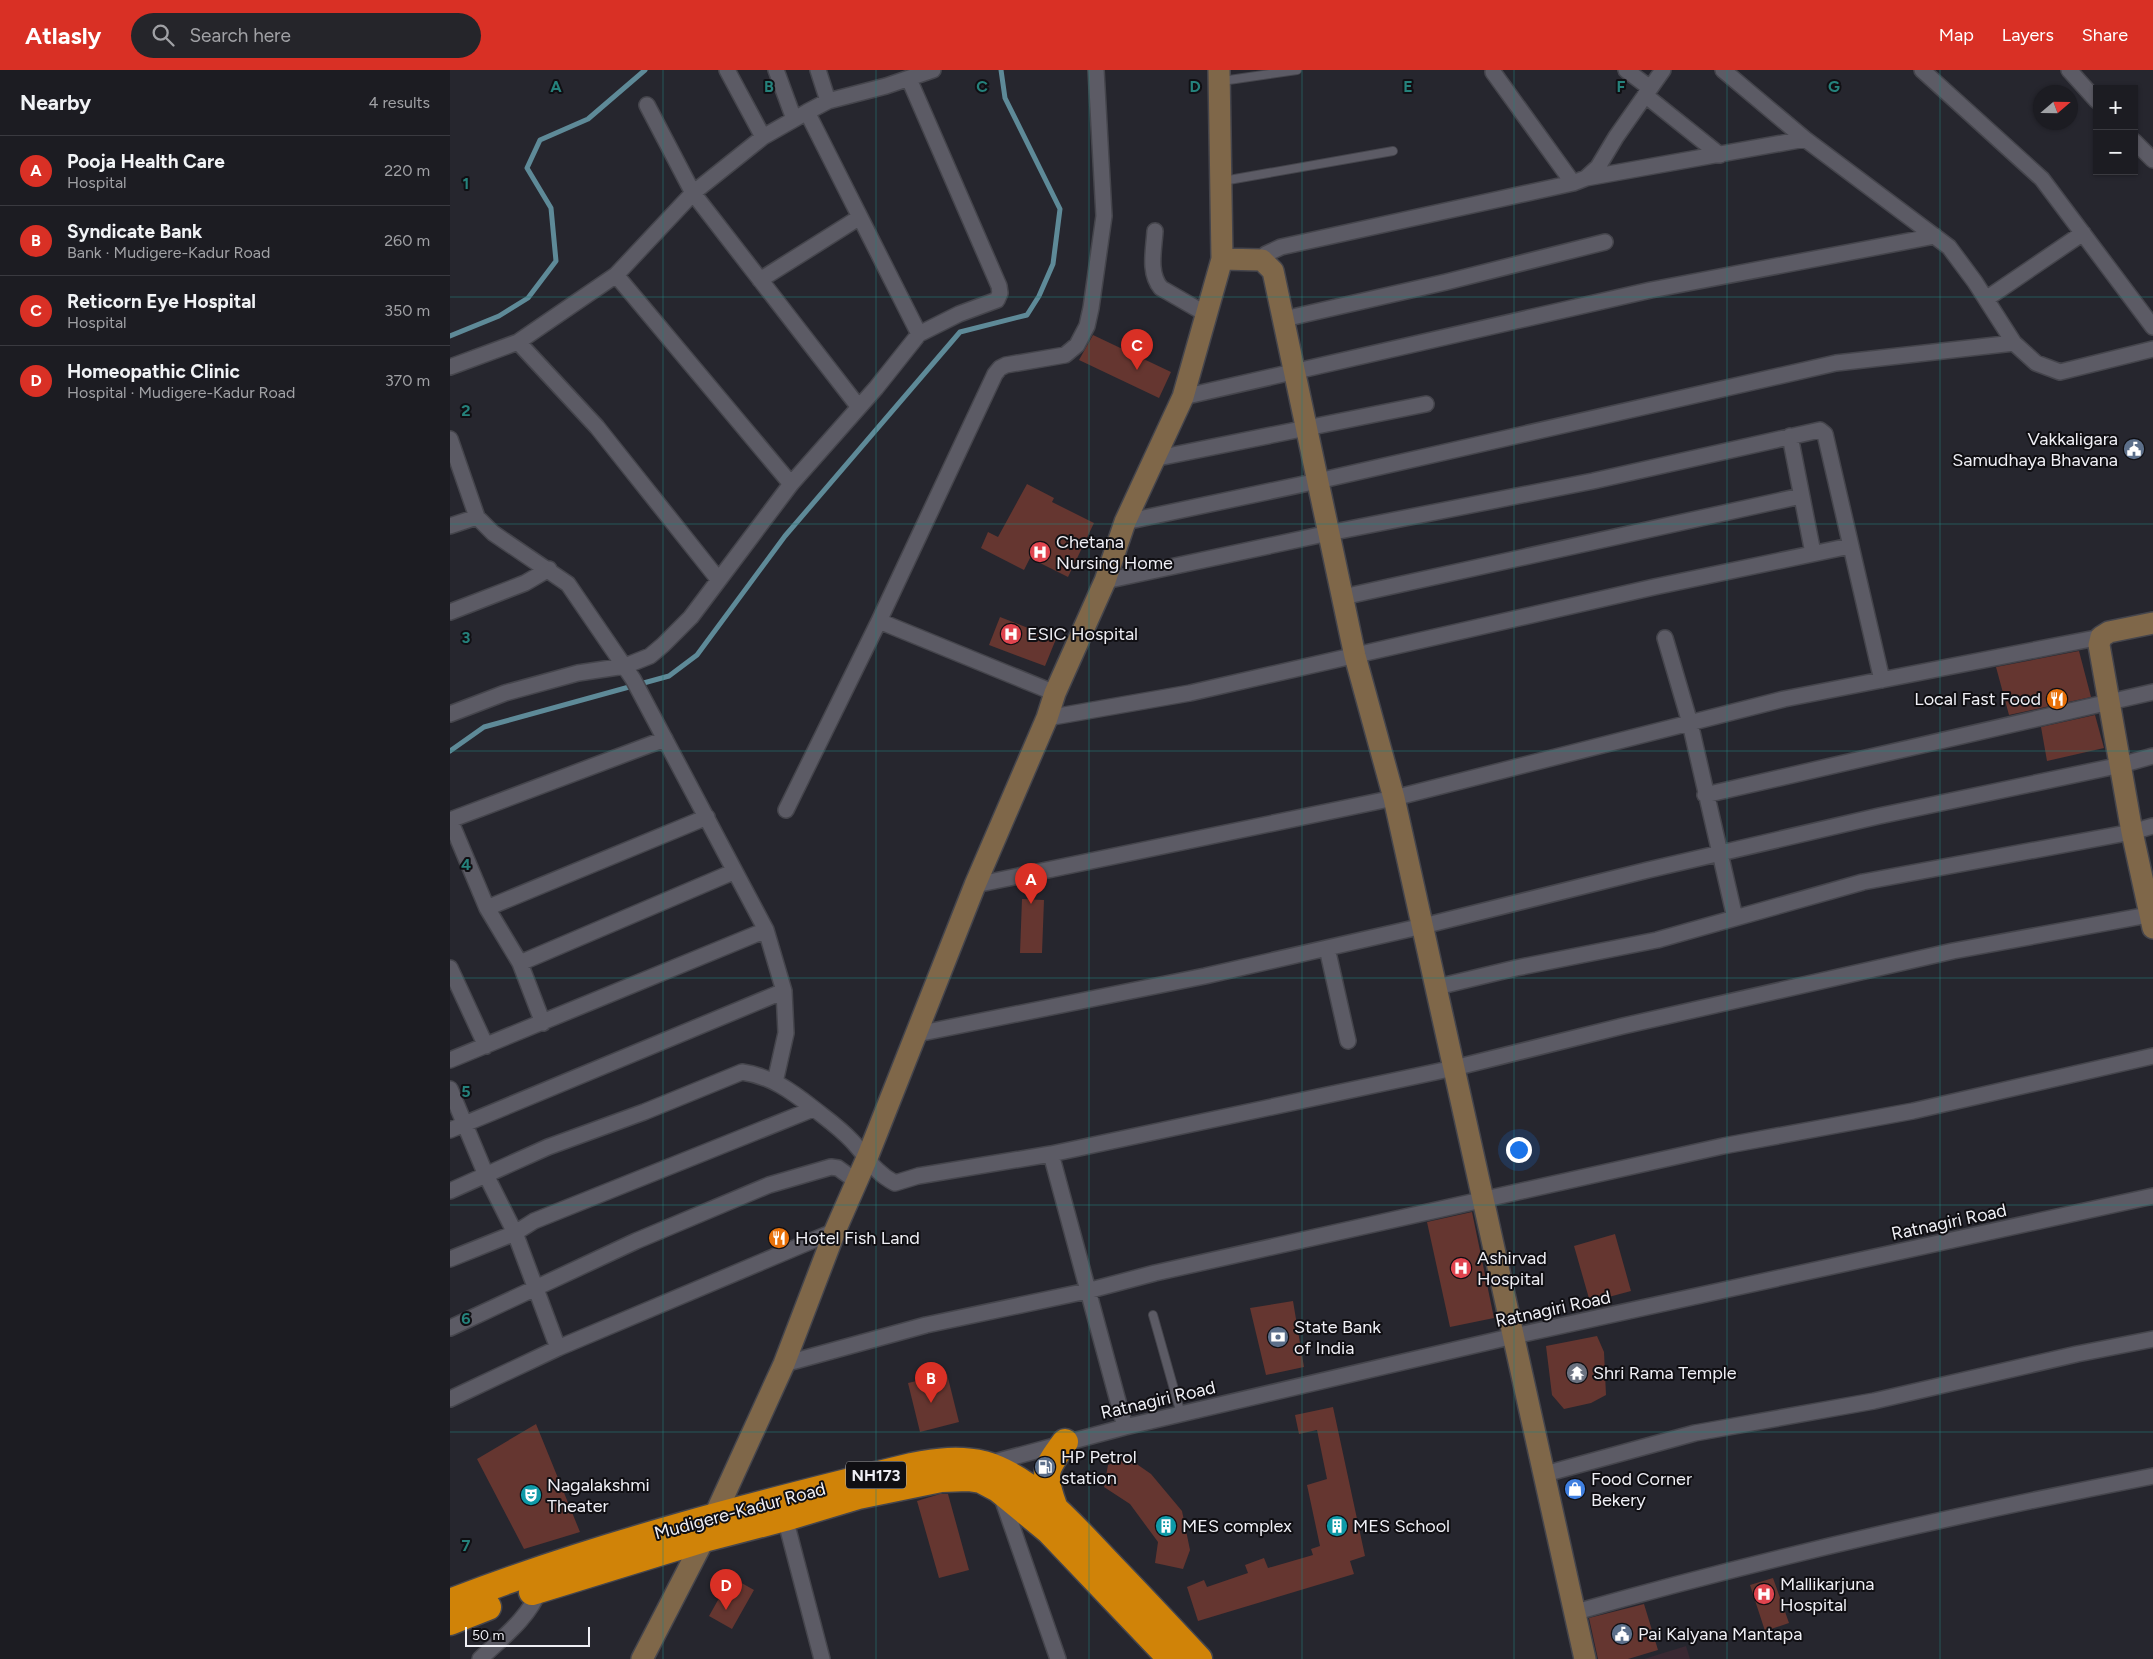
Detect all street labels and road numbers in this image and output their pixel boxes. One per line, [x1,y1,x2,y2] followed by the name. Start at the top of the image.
[1889,1199,2009,1245] street label: Ratnagiri Road
[1493,1286,1613,1332] street label: Ratnagiri Road
[1098,1376,1218,1424] street label: Ratnagiri Road
[846,1462,906,1488] road number: NH173
[652,1478,828,1544] street label: Mudigere-Kadur Road

